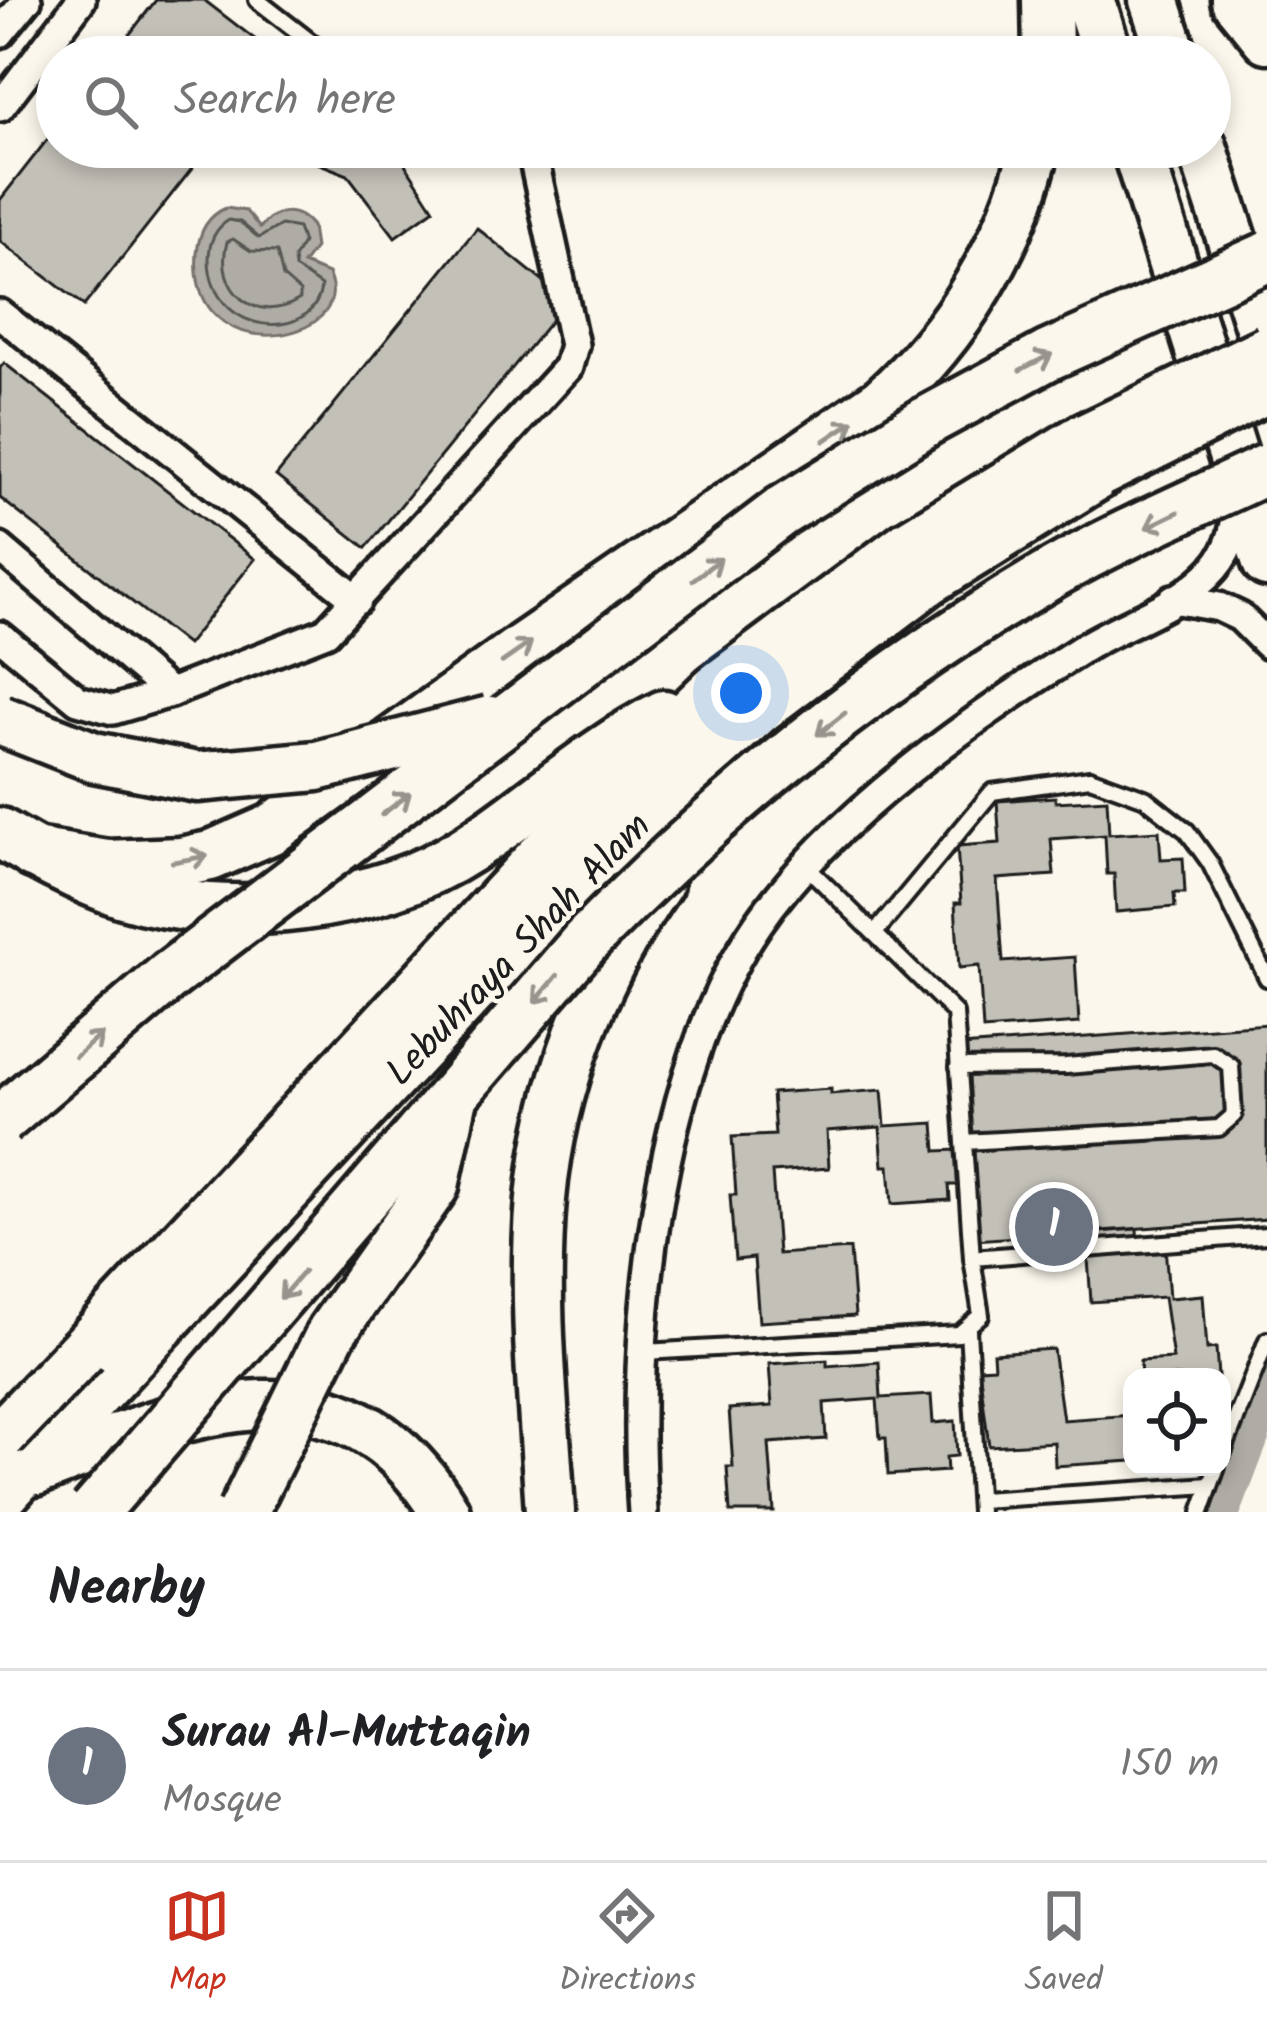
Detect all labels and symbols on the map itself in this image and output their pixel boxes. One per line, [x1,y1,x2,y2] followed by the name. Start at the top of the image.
[1018,349,1054,372] one-way arrow
[822,419,855,444] one-way arrow
[1145,510,1181,532] one-way arrow
[690,556,722,582] one-way arrow
[500,640,534,665] one-way arrow
[711,663,771,723] your location
[815,711,848,737] one-way arrow
[379,792,412,818] one-way arrow
[372,799,668,1102] street label: Lebuhraya Shah Alam
[170,847,209,869] one-way arrow
[532,973,560,1004] one-way arrow
[73,1031,104,1059] one-way arrow
[1015,1182,1093,1272] pin: 1
[279,1269,307,1300] one-way arrow

